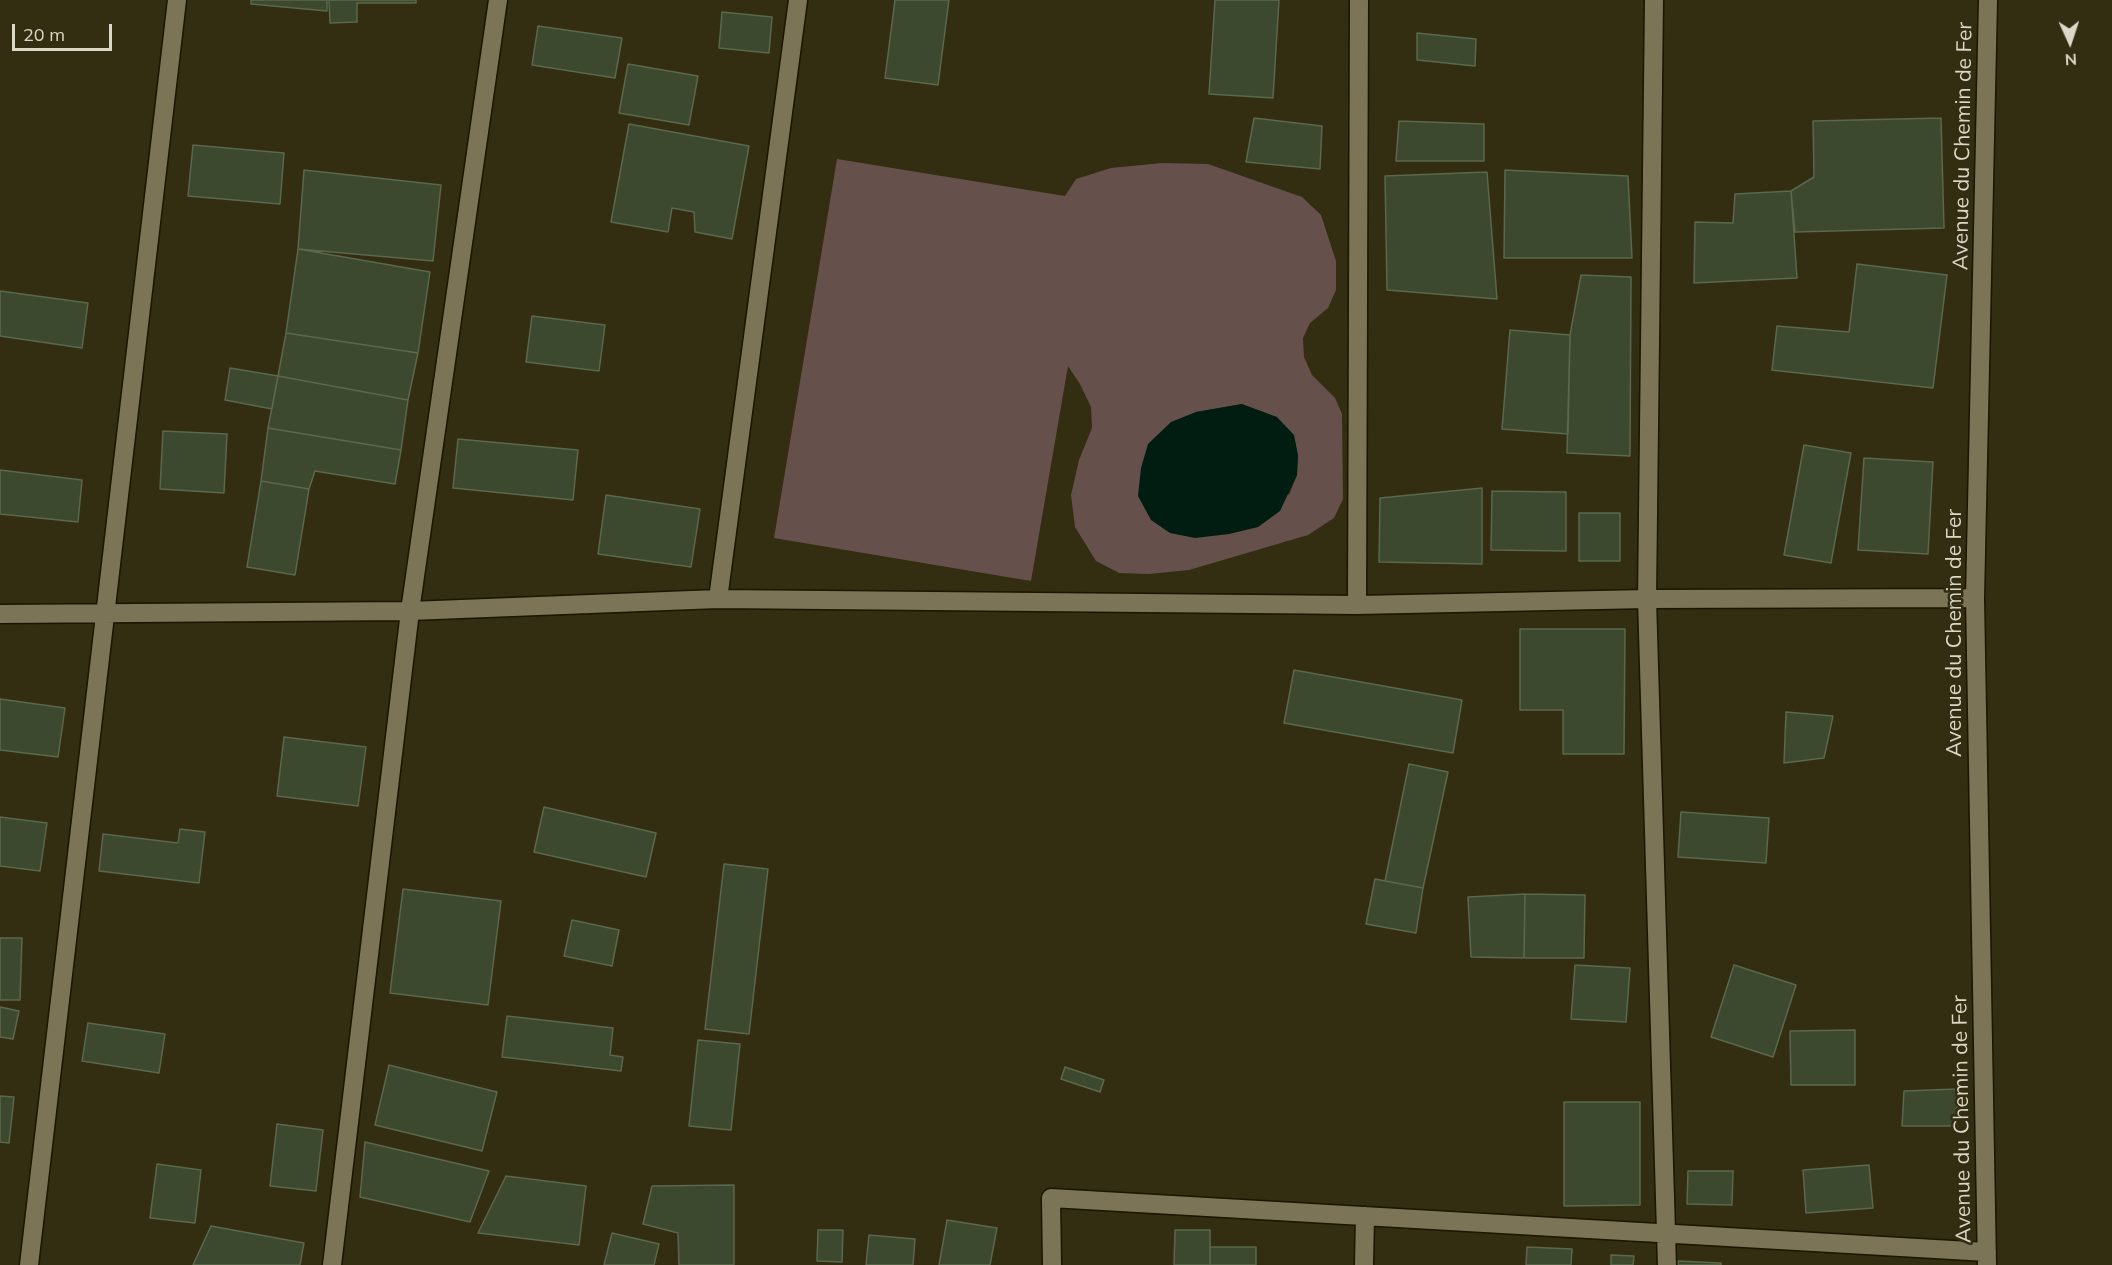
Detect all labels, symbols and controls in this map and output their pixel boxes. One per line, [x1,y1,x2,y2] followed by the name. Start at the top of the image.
[15,12,116,50] scale bar
[2040,12,2100,72] north arrow
[1948,22,1978,270] street label: Avenue du Chemin de Fer
[23,23,65,46] text: 20 m
[2064,50,2078,70] text: N
[1942,509,1968,757] street label: Avenue du Chemin de Fer
[1947,995,1977,1243] street label: Avenue du Chemin de Fer

